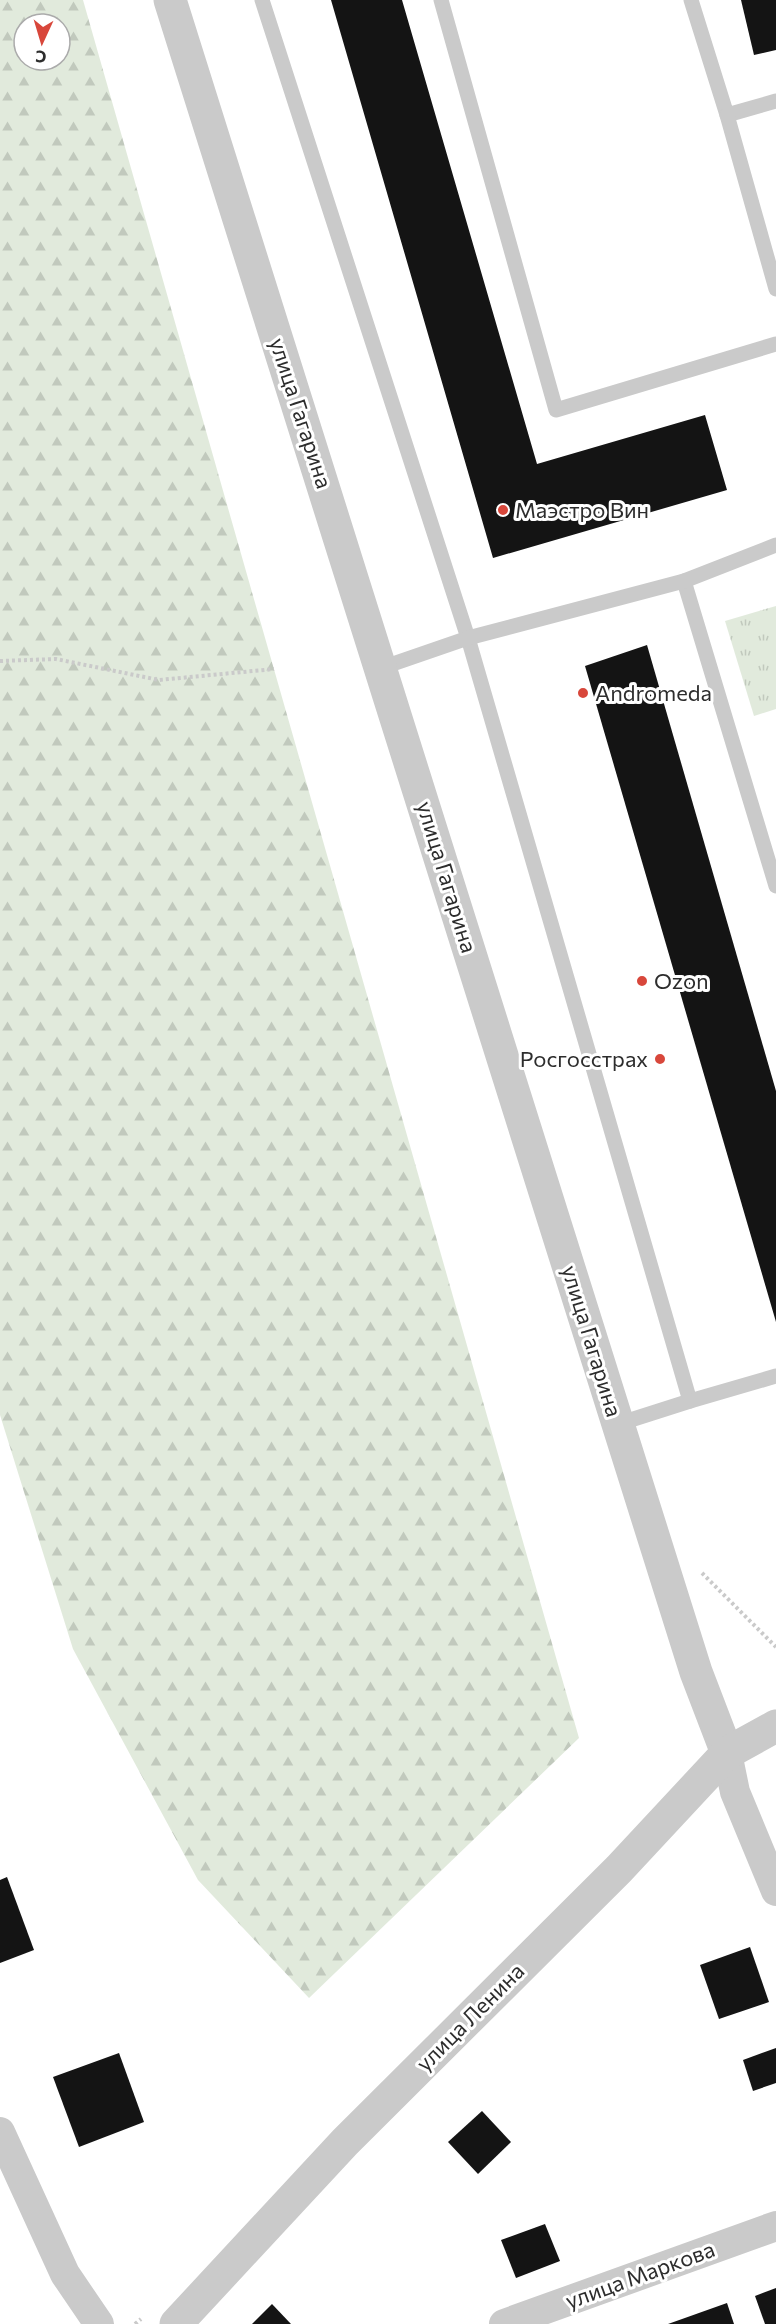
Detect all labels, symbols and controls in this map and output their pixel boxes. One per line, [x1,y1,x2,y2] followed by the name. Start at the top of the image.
[12,12,72,72] north arrow
[35,48,47,67] text: С
[264,334,339,492] street label: улица Гагарина
[515,496,649,523] place label: Маэстро Вин
[496,503,510,517] marker: Маэстро Вин
[595,679,712,706] place label: Andromeda
[576,686,590,700] marker: Andromeda
[412,798,483,956] street label: улица Гагарина
[654,967,709,994] place label: Ozon
[635,974,649,988] marker: Ozon
[520,1045,648,1072] place label: Росгосстрах
[653,1052,667,1066] marker: Росгосстрах
[557,1262,628,1420] street label: улица Гагарина
[410,1957,529,2076] street label: улица Ленина
[561,2235,718,2314] street label: улица Маркова

